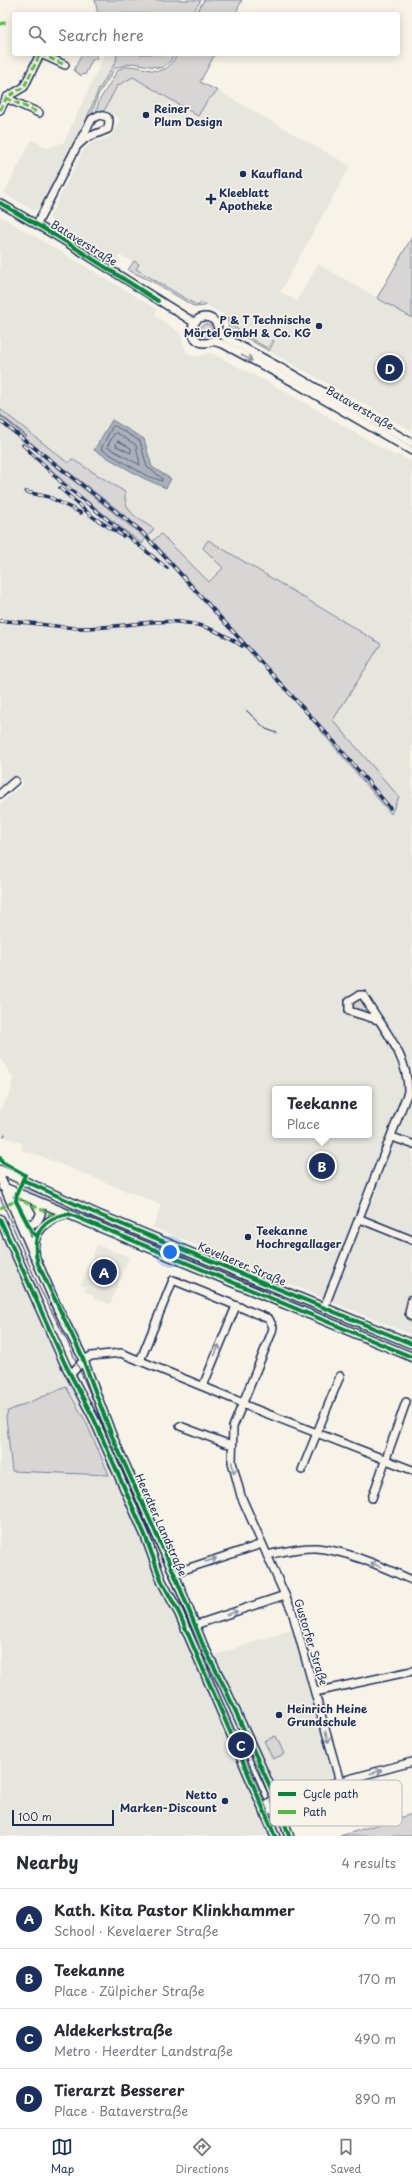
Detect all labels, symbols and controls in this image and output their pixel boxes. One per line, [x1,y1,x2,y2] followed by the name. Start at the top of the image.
[12,12,400,56] search box
[26,23,48,45] icon: search
[58,23,144,46] text: Search here
[154,100,223,130] place label: Reiner Plum Design
[141,110,151,120] marker: Reiner Plum Design
[251,165,303,182] place label: Kaufland
[238,169,248,179] marker: Kaufland
[219,184,272,214] place label: Kleeblatt Apotheke
[206,194,216,204] marker: Kleeblatt Apotheke
[48,215,121,270] street label: Bataverstraße
[184,311,311,341] place label: P & T Technische Mörtel GmbH & Co. KG
[314,321,324,331] marker: P & T Technische Mörtel GmbH & Co. KG
[377,353,403,383] pin: D
[241,354,253,362] one-way arrow
[323,381,397,434] street label: Bataverstraße
[272,1086,372,1138] popup
[287,1091,357,1114] text: Teekanne
[287,1114,320,1133] text: Place
[309,1151,335,1181] pin: B
[256,1222,342,1252] place label: Teekanne Hochregallager
[243,1232,253,1242] marker: Teekanne Hochregallager
[195,1237,289,1290] street label: Kevelaerer Straße
[160,1242,180,1262] your location
[91,1257,117,1287] pin: A
[214,1345,222,1357] one-way arrow
[230,1462,238,1475] one-way arrow
[131,1471,192,1579] street label: Heerdter Landstraße
[205,1555,217,1563] one-way arrow
[371,1560,383,1568] one-way arrow
[290,1596,333,1688] street label: Gustorfer Straße
[225,1609,238,1616] one-way arrow
[287,1700,368,1730] place label: Heinrich Heine Grundschule
[274,1710,284,1720] marker: Heinrich Heine Grundschule
[228,1730,254,1760] pin: C
[324,1731,332,1744] one-way arrow
[369,1768,382,1775] one-way arrow
[270,1780,402,1826] legend
[303,1785,358,1802] text: Cycle path
[120,1786,218,1816] place label: Netto Marken-Discount
[220,1796,230,1806] marker: Netto Marken-Discount
[303,1803,327,1820] text: Path
[12,1808,114,1827] scale bar
[18,1808,52,1825] text: 100 m
[16,1849,78,1875] text: Nearby
[342,1853,396,1872] text: 4 results
[54,1898,295,1921] text: Kath. Kita Pastor Klinkhammer
[24,1909,34,1928] text: A
[363,1909,396,1928] text: 70 m
[54,1921,218,1940] text: School · Kevelaerer Straße
[54,1958,125,1981] text: Teekanne
[25,1969,33,1988] text: B
[358,1969,396,1988] text: 170 m
[54,1981,205,2000] text: Place · Zülpicher Straße
[54,2018,173,2041] text: Aldekerkstraße
[24,2029,34,2048] text: C
[354,2029,396,2048] text: 490 m
[54,2041,233,2060] text: Metro · Heerdter Landstraße
[54,2078,184,2101] text: Tierarzt Besserer
[24,2089,34,2108] text: D
[355,2089,396,2108] text: 890 m
[54,2101,188,2120] text: Place · Bataverstraße
[51,2136,74,2177] tab: Map
[175,2136,229,2177] tab: Directions
[330,2136,361,2177] tab: Saved

